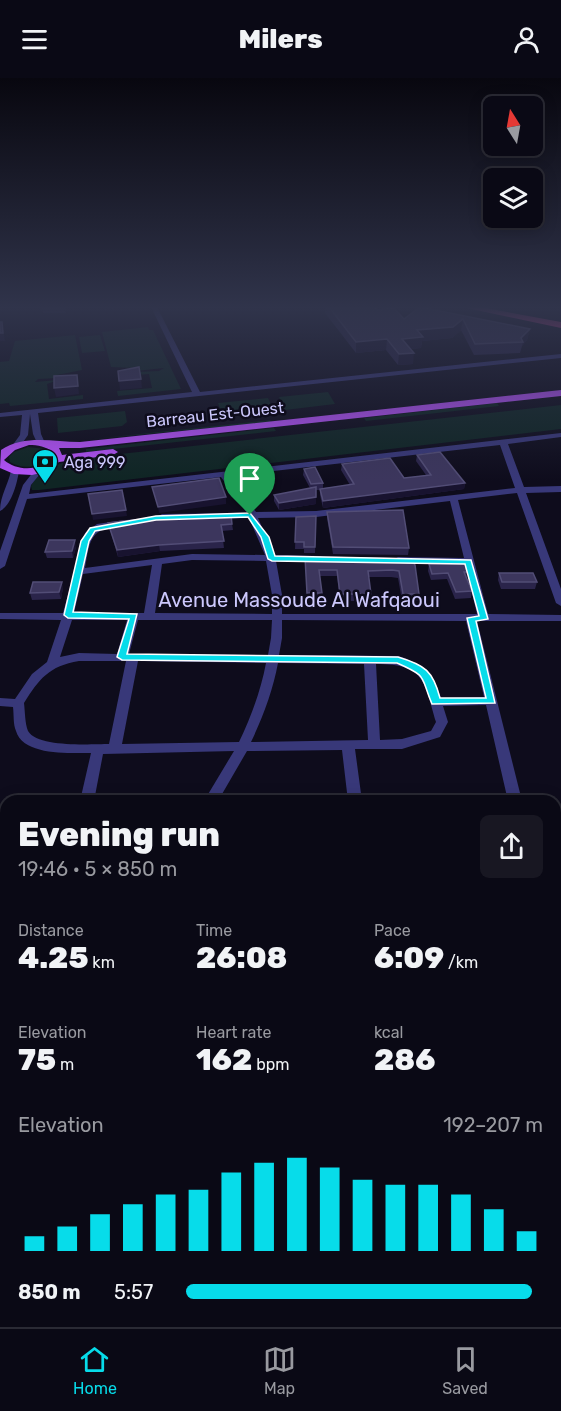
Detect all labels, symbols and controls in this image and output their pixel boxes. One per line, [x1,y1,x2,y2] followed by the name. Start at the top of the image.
[18,23,51,56] icon: menu
[238,23,323,55] text: Milers
[510,23,543,56] icon: person
[483,96,543,156] north arrow
[483,96,543,228] map controls
[483,168,543,228] button: layers
[145,398,285,431] street label: Barreau Est-Ouest
[30,447,60,485] bank icon: Aga 999
[64,453,125,472] place label: Aga 999
[224,453,275,515] pin
[233,462,266,495] icon: arrive
[158,588,440,612] street label: Avenue Massoude Al Wafqaoui
[18,815,220,854] text: Evening run
[480,815,543,878] button: share
[18,857,177,881] text: 19:46 · 5 × 850 m
[18,921,84,940] text: Distance
[196,921,232,940] text: Time
[374,921,411,940] text: Pace
[18,940,88,976] text: 4.25
[196,940,287,976] text: 26:08
[374,940,444,976] text: 6:09
[88,953,115,972] text: km
[444,953,478,972] text: /km
[18,1023,87,1042] text: Elevation
[196,1023,271,1042] text: Heart rate
[374,1023,403,1042] text: kcal
[18,1042,56,1078] text: 75
[196,1042,252,1078] text: 162
[374,1042,435,1078] text: 286
[56,1055,74,1074] text: m
[252,1055,289,1074] text: bpm
[18,1113,104,1137] text: Elevation
[443,1113,543,1137] text: 192–207 m
[18,1280,81,1304] text: 850 m
[114,1280,153,1304] text: 5:57
[73,1343,117,1398] tab: Home
[263,1343,296,1398] tab: Map
[442,1343,488,1398] tab: Saved

